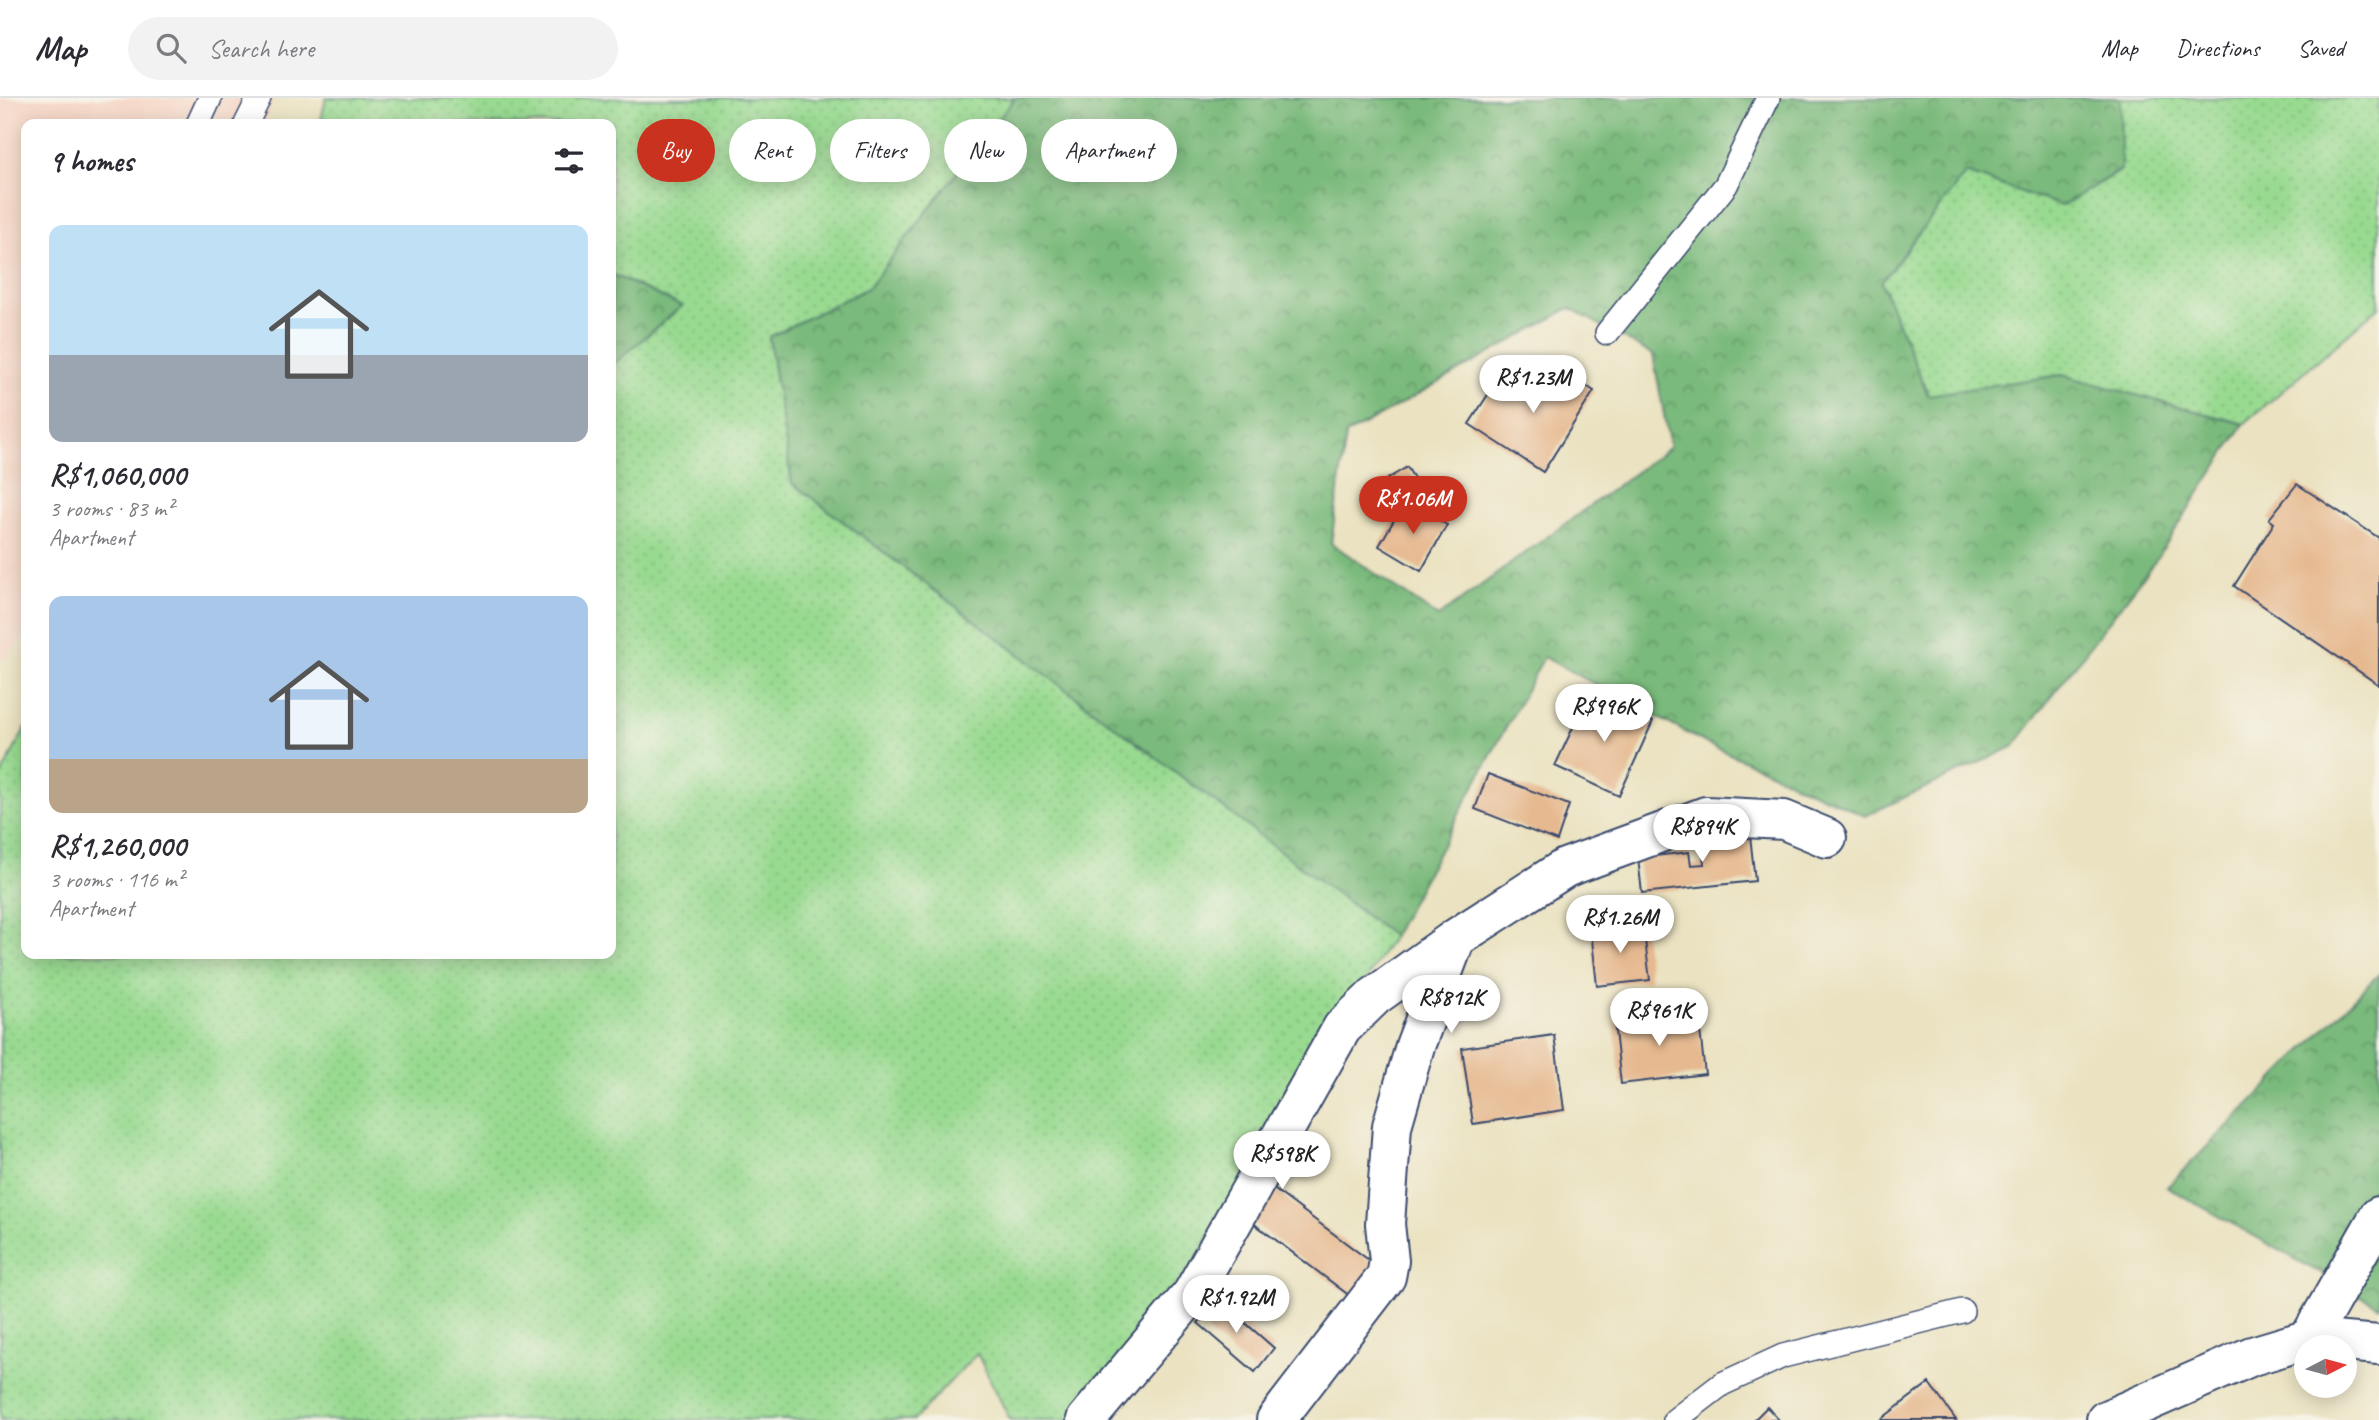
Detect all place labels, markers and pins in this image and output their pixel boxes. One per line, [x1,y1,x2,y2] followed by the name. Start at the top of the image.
[1468,356,1598,415] pin: R$1.23M
[1348,476,1478,536] pin: R$1.06M
[1547,684,1661,744] pin: R$996K
[1645,804,1759,864] pin: R$894K
[1555,896,1685,955] pin: R$1.26M
[1394,976,1508,1035] pin: R$812K
[1602,988,1716,1048] pin: R$961K
[1225,1132,1339,1191] pin: R$598K
[1171,1276,1301,1335] pin: R$1.92M

